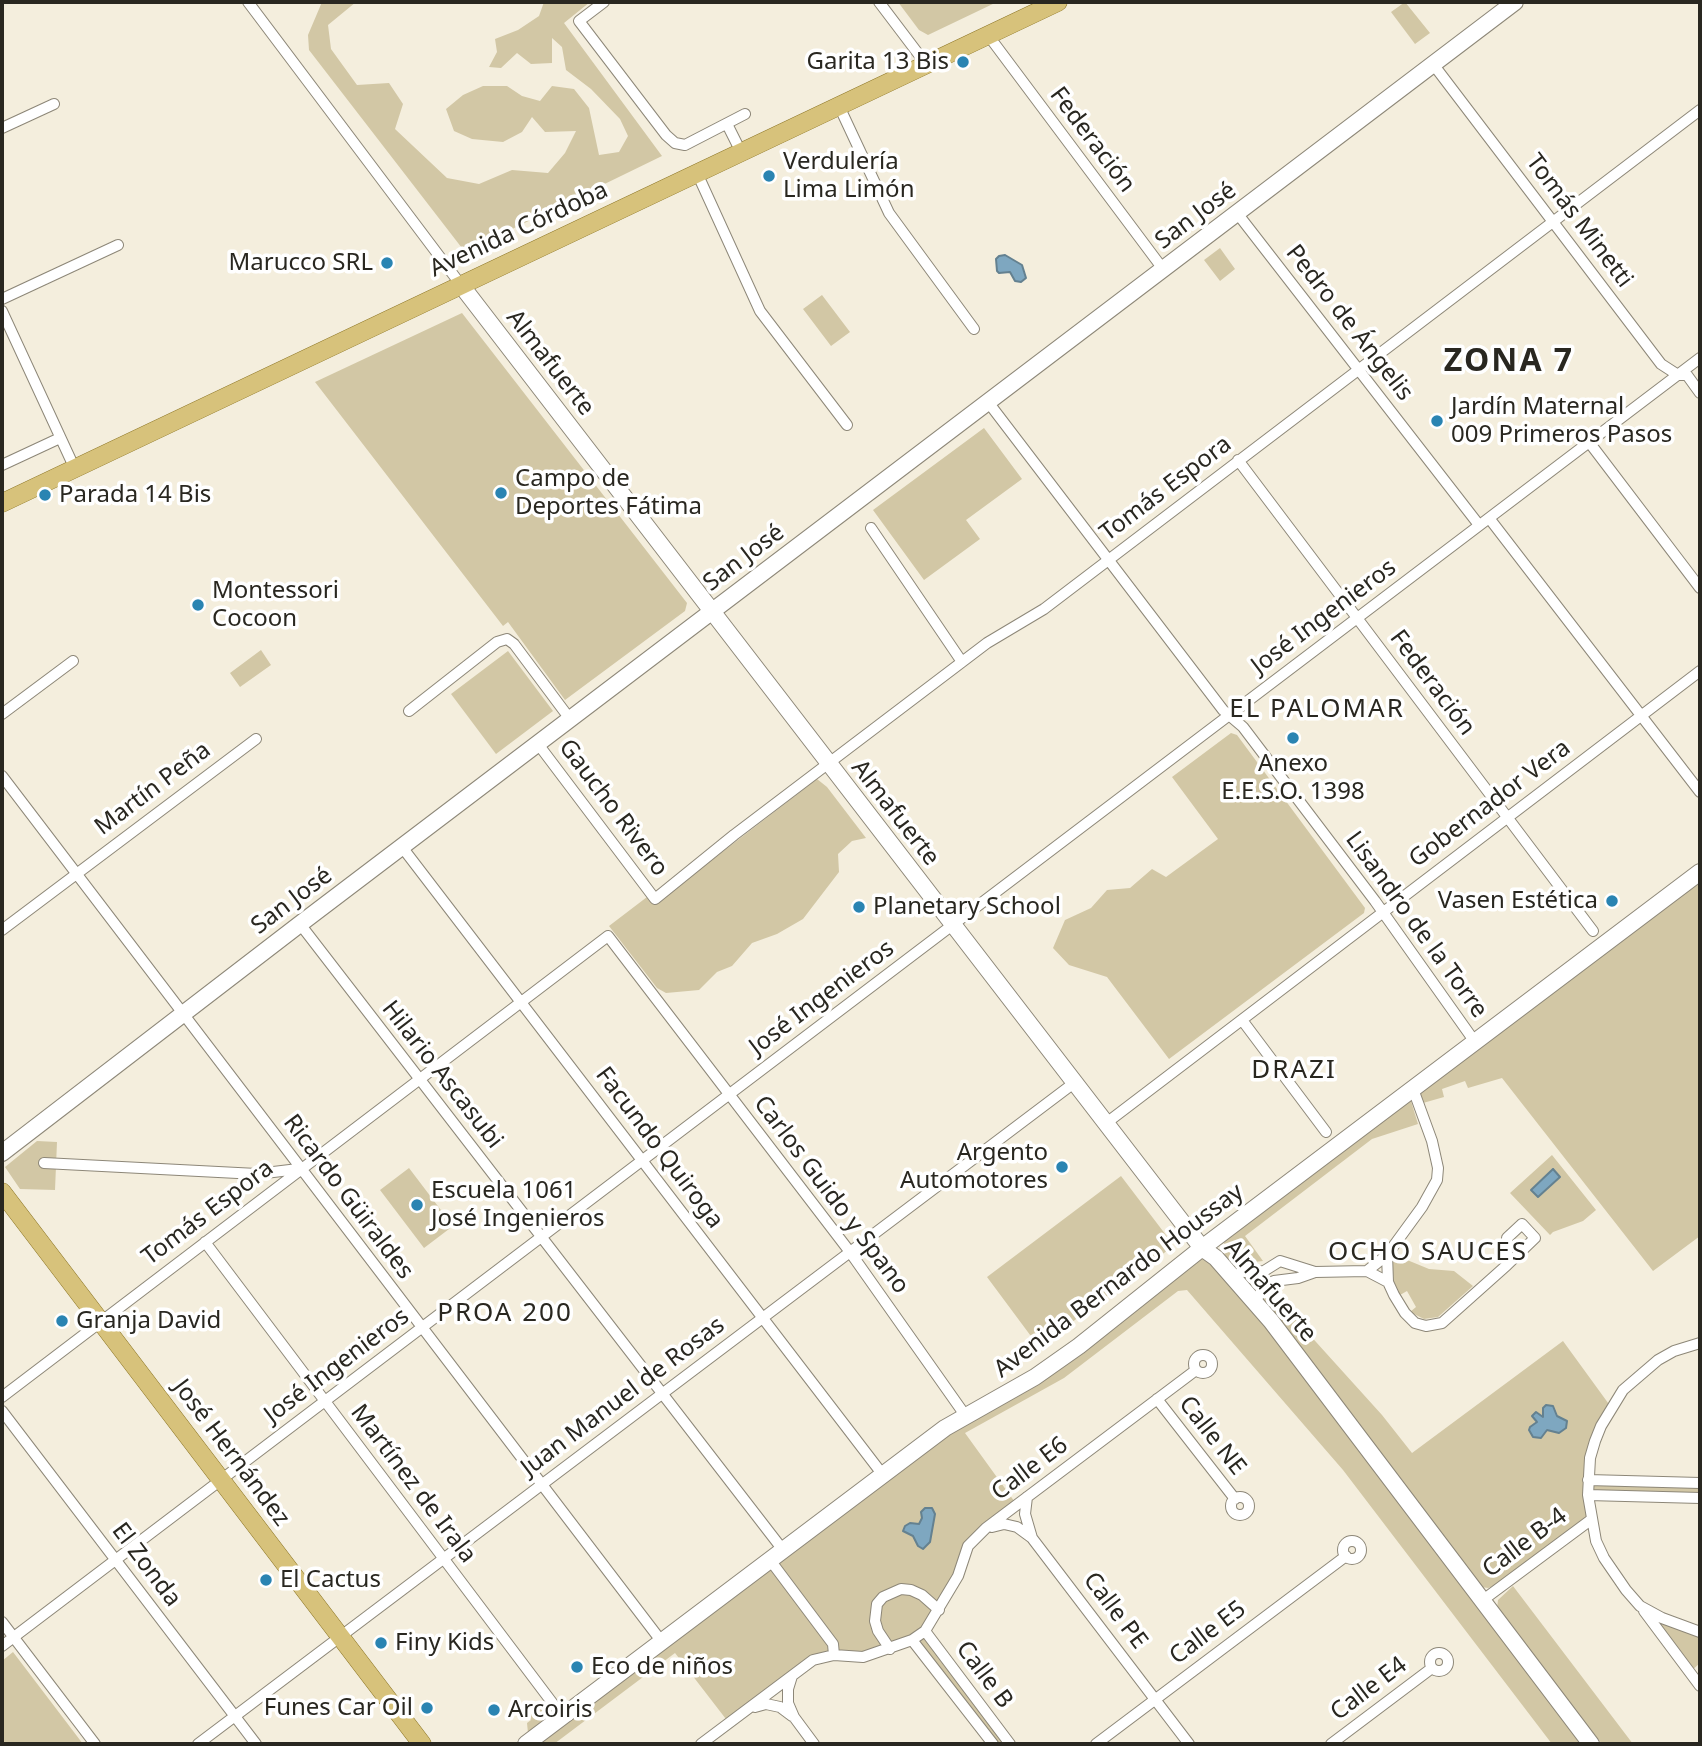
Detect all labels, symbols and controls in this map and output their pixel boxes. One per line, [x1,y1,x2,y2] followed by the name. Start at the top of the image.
[807,48,949,76] place label: Garita 13 Bis
[955,54,971,70] marker: Garita 13 Bis
[1043,82,1141,198] street label: Federación
[783,148,914,204] place label: Verdulería Lima Limón
[1519,149,1639,293] street label: Tomás Minetti
[761,168,777,184] marker: Verdulería Lima Limón
[425,176,613,284] street label: Avenida Córdoba
[1150,176,1242,256] street label: San José
[1279,239,1419,407] street label: Pedro de Ángelis
[229,249,373,277] place label: Marucco SRL
[379,255,395,271] marker: Marucco SRL
[500,304,600,422] street label: Almafuerte
[1445,343,1573,381] district label: ZONA 7
[1451,393,1672,449] place label: Jardín Maternal 009 Primeros Pasos
[1429,413,1445,429] marker: Jardín Maternal 009 Primeros Pasos
[1095,430,1237,548] street label: Tomás Espora
[515,465,702,521] place label: Campo de Deportes Fátima
[59,481,211,509] place label: Parada 14 Bis
[493,485,509,501] marker: Campo de Deportes Fátima
[37,487,53,503] marker: Parada 14 Bis
[698,518,790,598] street label: San José
[1246,553,1402,681] street label: José Ingenieros
[212,577,339,633] place label: Montessori Cocoon
[190,597,206,613] marker: Montessori Cocoon
[1383,625,1481,741] street label: Federación
[1230,694,1404,726] district label: EL PALOMAR
[1285,730,1301,746] marker: Anexo E.E.S.O. 1398
[552,734,674,882] street label: Gaucho Rivero
[1404,734,1576,874] street label: Gobernador Vera
[89,736,217,842] street label: Martín Peña
[1221,750,1365,806] place label: Anexo E.E.S.O. 1398
[845,754,945,872] street label: Almafuerte
[1339,826,1493,1024] street label: Lisandro de la Torre
[246,861,338,941] street label: San José
[1438,887,1598,915] place label: Vasen Estética
[873,893,1061,921] place label: Planetary School
[1604,893,1620,909] marker: Vasen Estética
[851,899,867,915] marker: Planetary School
[744,934,900,1062] street label: José Ingenieros
[375,995,509,1155] street label: Hilario Ascasubi
[1252,1055,1336,1087] district label: DRAZI
[589,1062,729,1234] street label: Facundo Quiroga
[747,1090,915,1300] street label: Carlos Guido y Spano
[277,1109,419,1285] street label: Ricardo Güiraldes
[900,1139,1048,1195] place label: Argento Automotores
[137,1154,279,1272] street label: Tomás Espora
[1054,1159,1070,1175] marker: Argento Automotores
[431,1177,605,1233] place label: Escuela 1061 José Ingenieros
[989,1178,1249,1384] street label: Avenida Bernardo Houssay
[409,1197,425,1213] marker: Escuela 1061 José Ingenieros
[1218,1234,1322,1348] street label: Almafuerte
[1329,1237,1527,1269] district label: OCHO SAUCES
[438,1298,572,1330] district label: PROA 200
[259,1302,415,1430] street label: José Ingenieros
[76,1307,221,1335] place label: Granja David
[516,1311,730,1483] street label: Juan Manuel de Rosas
[54,1313,70,1329] marker: Granja David
[167,1374,295,1532] street label: José Hernández
[1172,1391,1252,1481] street label: Calle NE
[344,1399,482,1569] street label: Martínez de Irala
[986,1431,1074,1507] street label: Calle E6
[1477,1502,1573,1584] street label: Calle B-4
[105,1518,187,1612] street label: El Zonda
[280,1566,381,1594] place label: El Cactus
[1077,1567,1153,1655] street label: Calle PE
[258,1572,274,1588] marker: El Cactus
[1164,1595,1252,1671] street label: Calle E5
[395,1629,494,1657] place label: Finy Kids
[373,1635,389,1651] marker: Finy Kids
[950,1636,1018,1714] street label: Calle B
[1325,1651,1413,1727] street label: Calle E4
[591,1653,733,1681] place label: Eco de niños
[569,1659,585,1675] marker: Eco de niños
[264,1694,413,1722] place label: Funes Car Oil
[508,1696,593,1724] place label: Arcoiris
[419,1700,435,1716] marker: Funes Car Oil
[486,1702,502,1718] marker: Arcoiris

